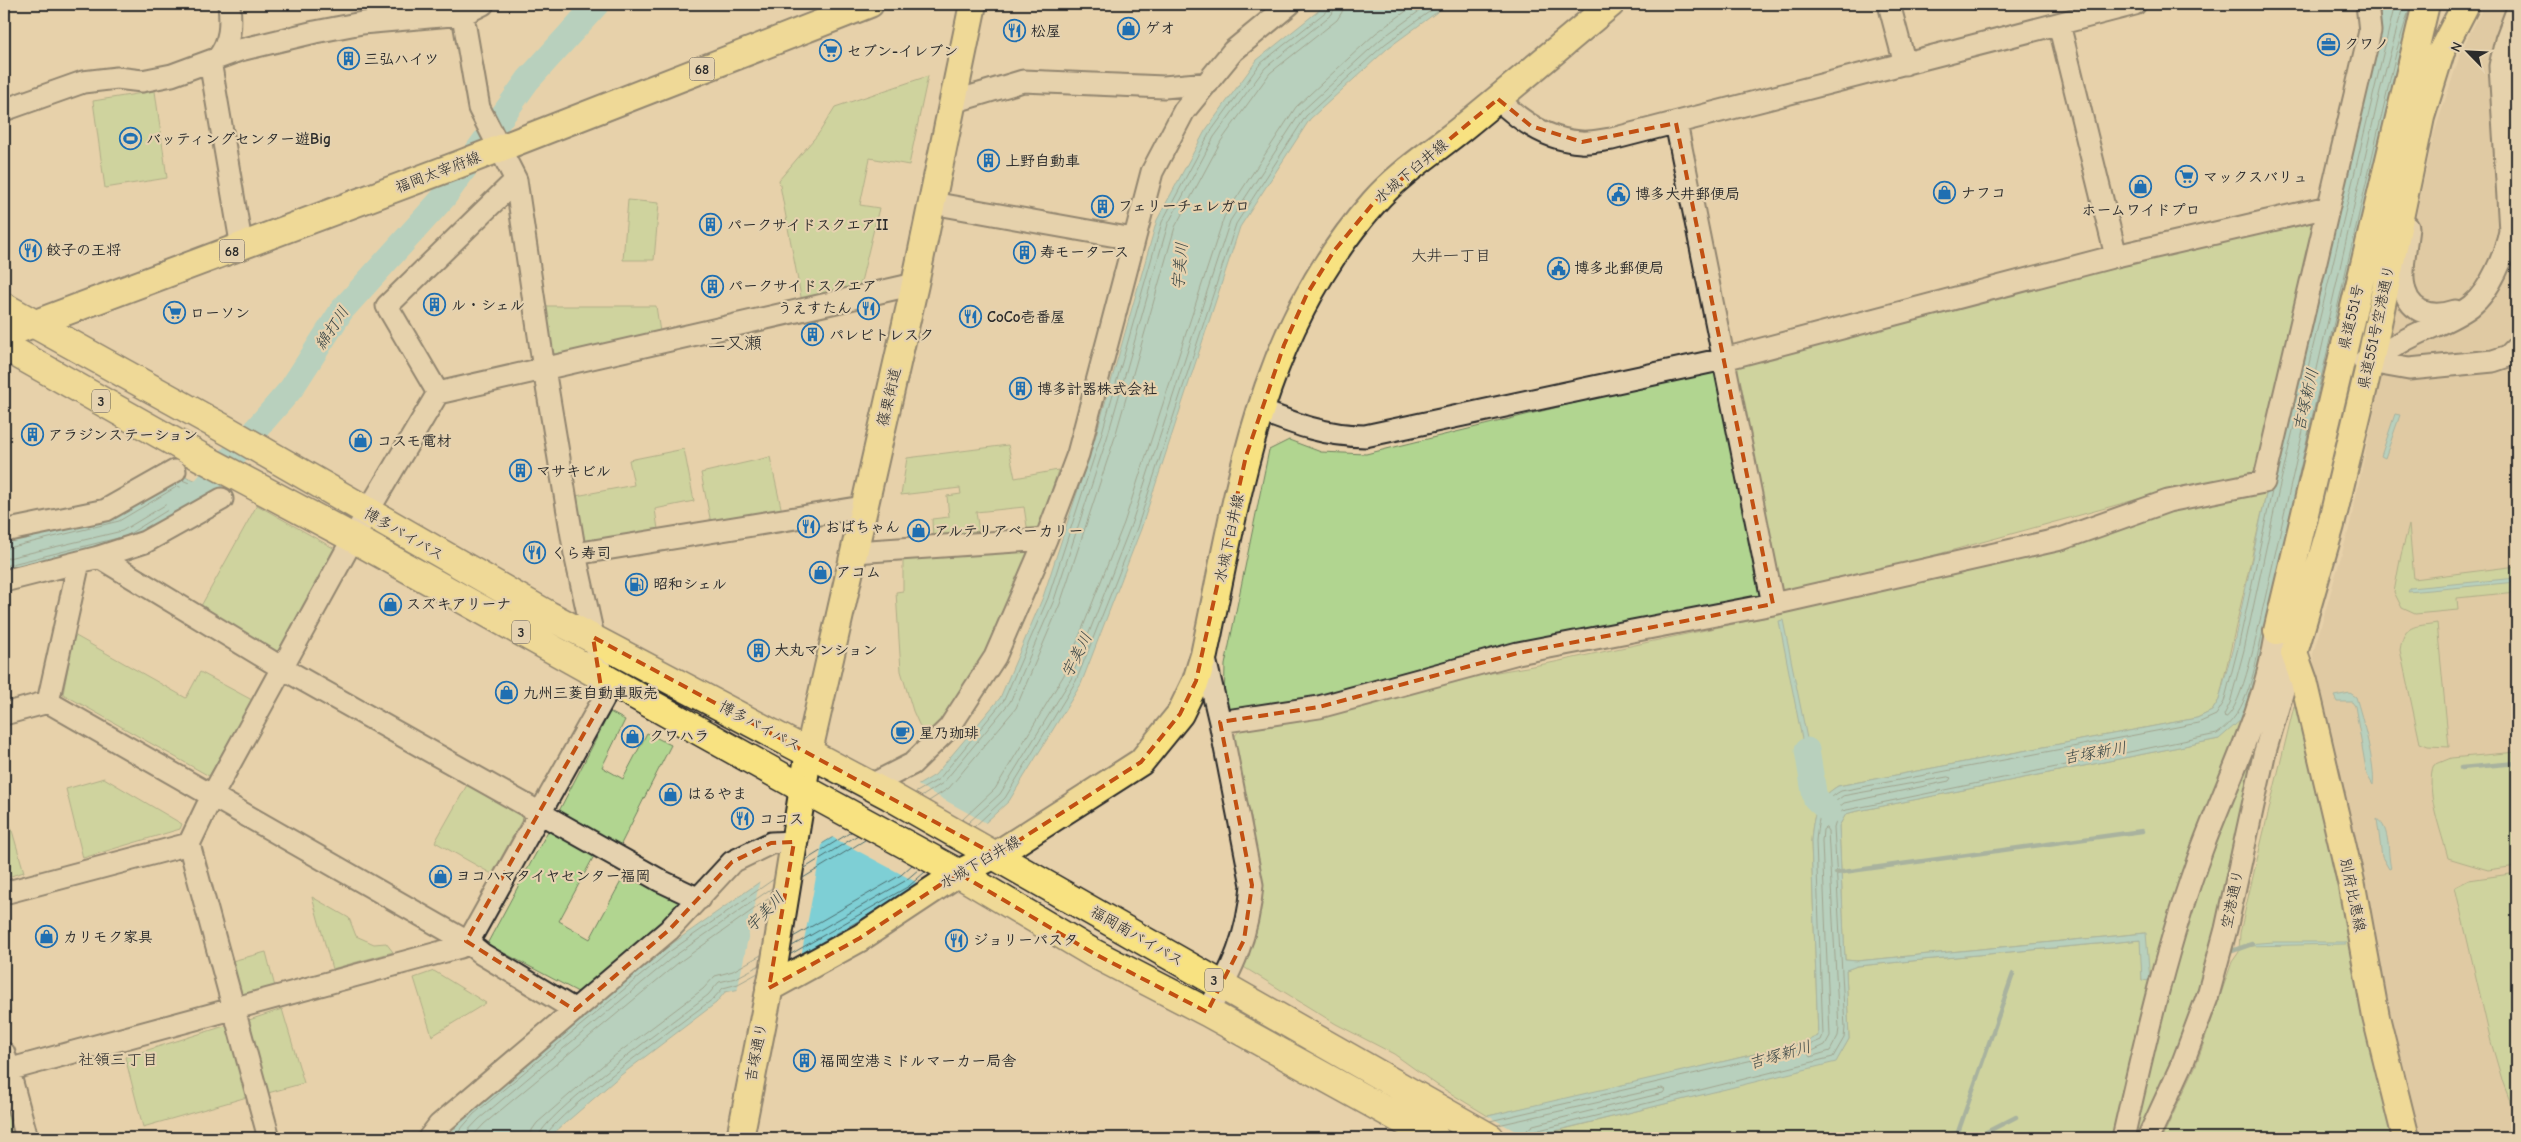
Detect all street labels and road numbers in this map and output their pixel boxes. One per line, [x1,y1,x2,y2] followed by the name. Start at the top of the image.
[690,58,714,80] road number: 68
[1371,135,1451,207] street label: 水城下臼井線
[393,147,483,197] street label: 福岡太宰府線
[220,240,244,262] road number: 68
[2354,263,2398,391] street label: 県道551号空港通り
[2335,282,2367,352] street label: 県道551号
[873,366,905,428] street label: 篠栗街道
[92,390,110,412] road number: 3
[1211,492,1247,584] street label: 水城下臼井線
[361,504,447,564] street label: 博多バイパス
[512,620,530,644] road number: 3
[716,697,804,755] street label: 博多バイパス
[937,832,1023,892] street label: 水城下臼井線
[2336,856,2370,934] street label: 別府比恵線
[2217,868,2247,930] street label: 空港通り
[1087,902,1187,970] street label: 福岡南バイパス
[1205,968,1223,992] road number: 3
[741,1021,771,1083] street label: 吉塚通り

